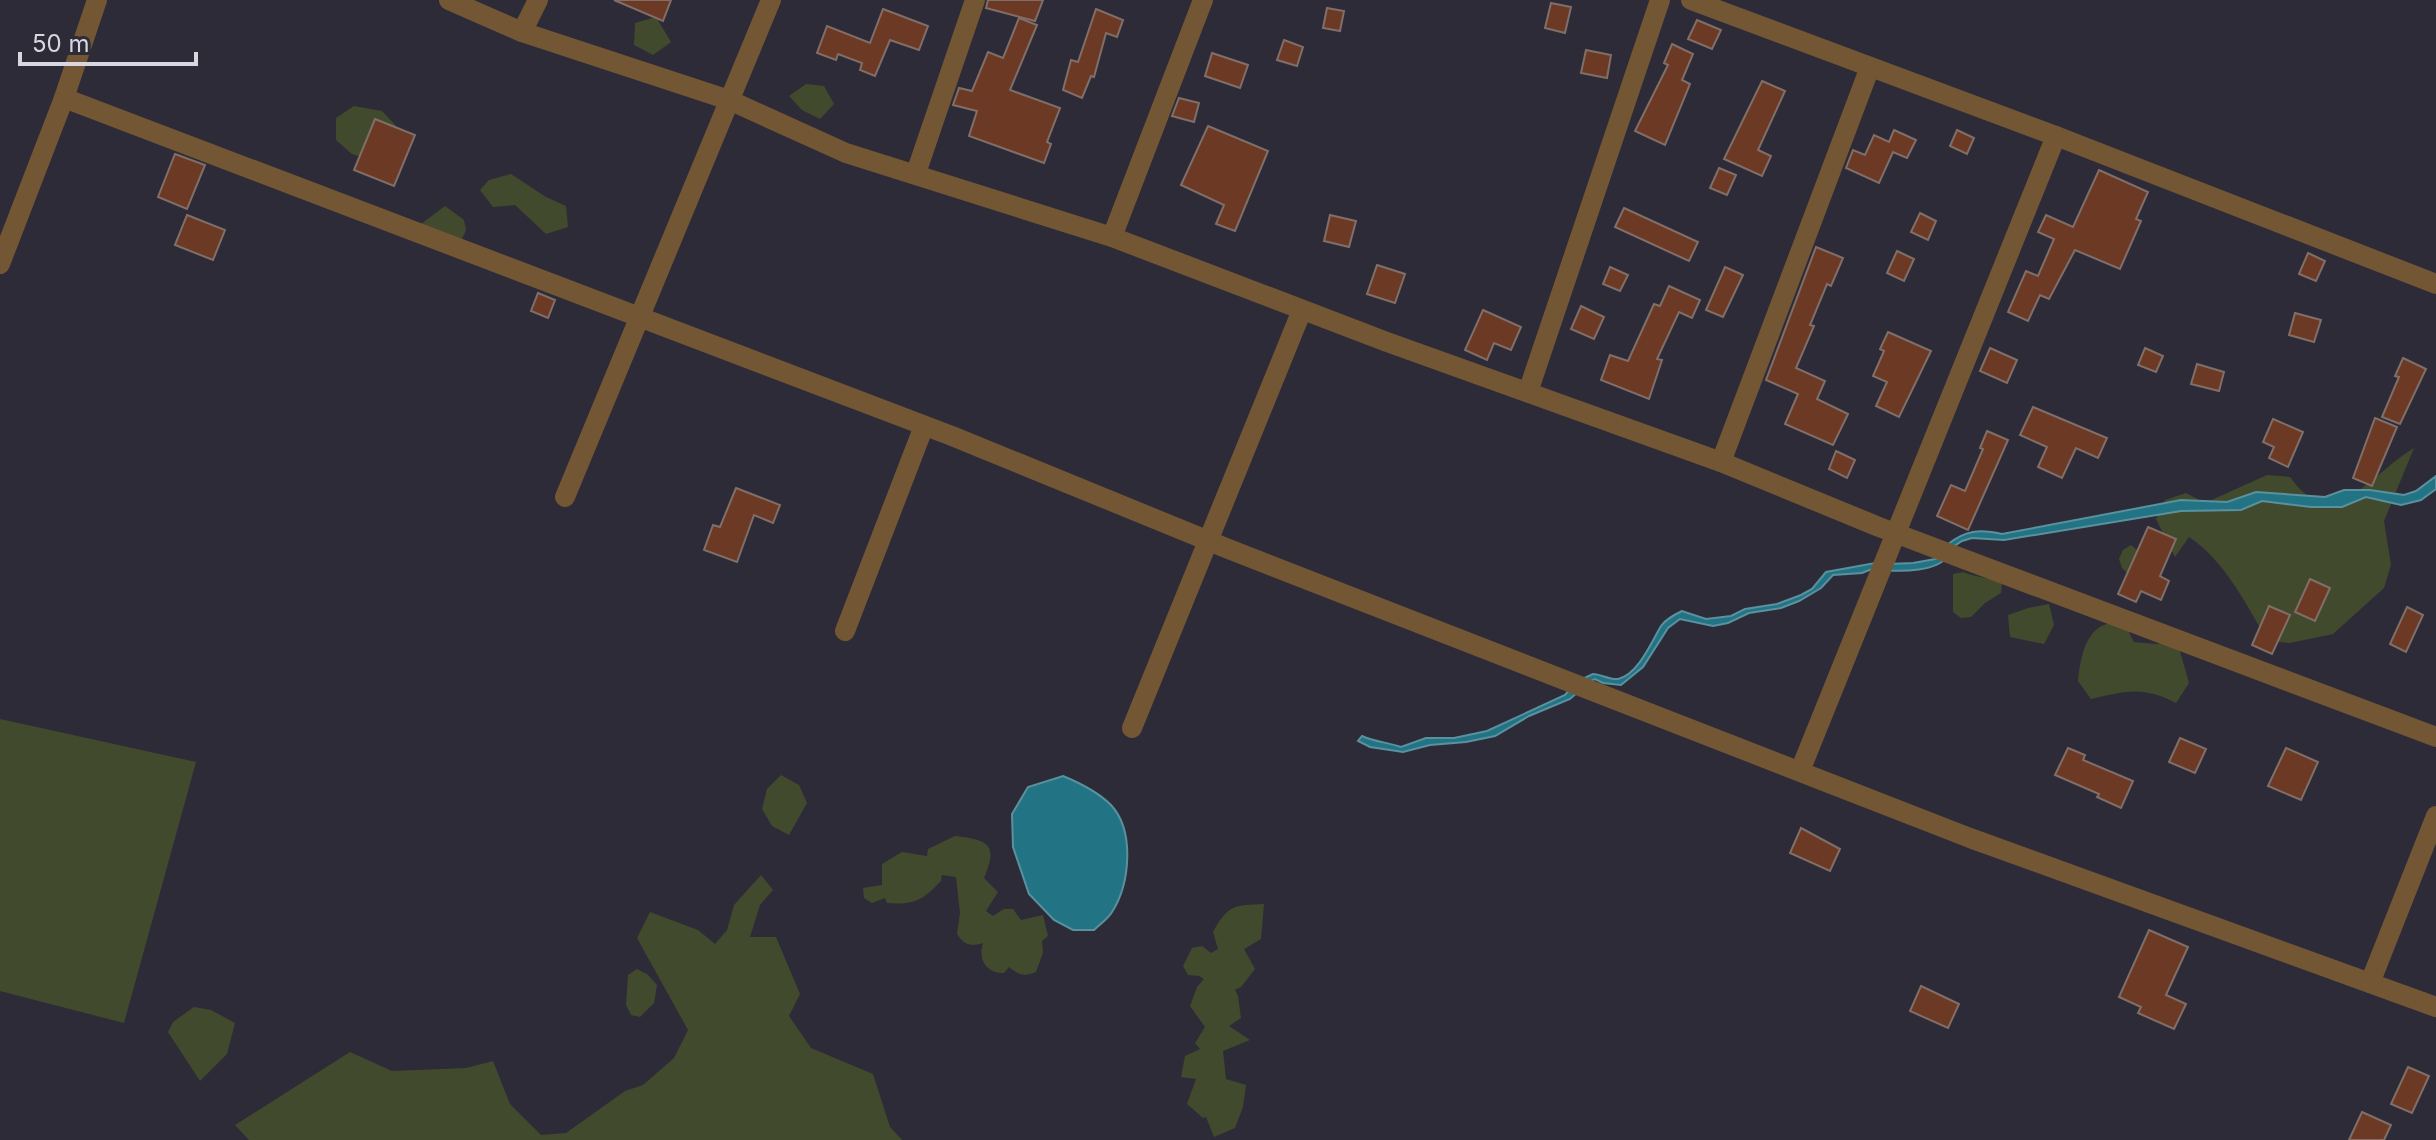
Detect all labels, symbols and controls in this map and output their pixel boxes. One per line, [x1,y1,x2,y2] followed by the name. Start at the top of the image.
[20,16,196,66] scale bar
[32,29,90,58] text: 50 m

